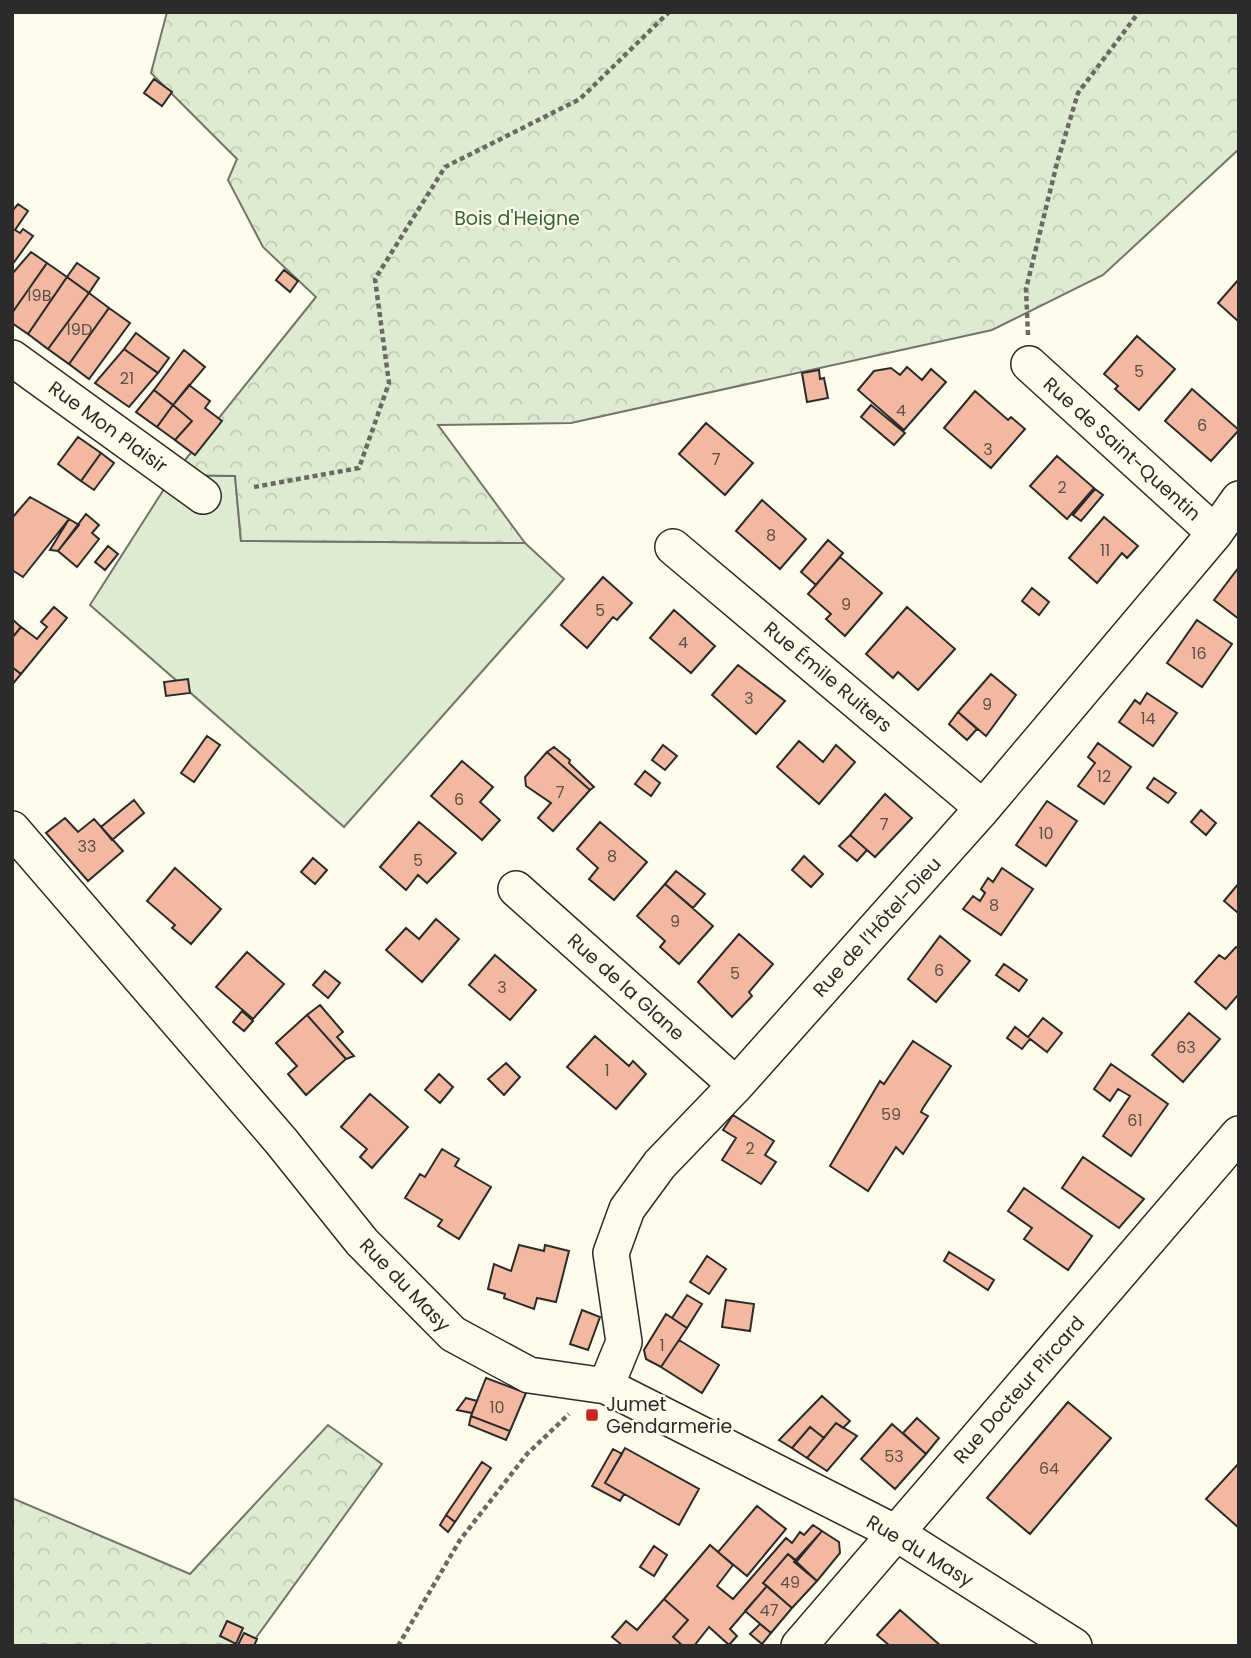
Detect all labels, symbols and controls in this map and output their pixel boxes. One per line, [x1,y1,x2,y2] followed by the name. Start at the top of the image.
[454,205,580,232] park label: Bois d'Heigne
[26,284,52,307] house number: 19B
[66,318,92,341] house number: 19D
[1134,360,1144,383] house number: 5
[120,367,134,390] house number: 21
[1037,371,1207,527] street label: Rue de Saint-Quentin
[43,375,173,479] street label: Rue Mon Plaisir
[896,399,906,422] house number: 4
[1197,414,1207,437] house number: 6
[983,438,993,461] house number: 3
[712,448,721,471] house number: 7
[1057,476,1067,499] house number: 2
[766,524,776,547] house number: 8
[1100,539,1110,562] house number: 11
[841,593,851,616] house number: 9
[595,599,605,622] house number: 5
[758,615,898,739] street label: Rue Émile Ruiters
[678,631,688,654] house number: 4
[1191,642,1207,665] house number: 16
[744,687,754,710] house number: 3
[982,693,992,716] house number: 9
[1140,707,1156,730] house number: 14
[1097,765,1111,788] house number: 12
[556,781,565,804] house number: 7
[454,788,464,811] house number: 6
[880,813,889,836] house number: 7
[1038,822,1054,845] house number: 10
[78,835,96,858] house number: 33
[607,845,617,868] house number: 8
[413,849,423,872] house number: 5
[807,851,947,1003] street label: Rue de l’Hôtel-Dieu
[989,894,999,917] house number: 8
[670,910,680,933] house number: 9
[562,927,690,1047] street label: Rue de la Glane
[934,959,944,982] house number: 6
[730,962,740,985] house number: 5
[497,976,507,999] house number: 3
[1176,1036,1196,1059] house number: 63
[604,1059,610,1082] house number: 1
[881,1103,901,1126] house number: 59
[1127,1109,1143,1132] house number: 61
[745,1137,755,1160] house number: 2
[353,1232,457,1338] street label: Rue du Masy
[947,1310,1091,1470] street label: Rue Docteur Pircard
[659,1334,665,1357] house number: 1
[606,1391,732,1440] place label: Jumet Gendarmerie
[489,1396,505,1419] house number: 10
[584,1407,600,1423] marker: Jumet Gendarmerie
[884,1445,904,1468] house number: 53
[1039,1457,1059,1480] house number: 64
[861,1508,979,1594] street label: Rue du Masy
[780,1571,800,1594] house number: 49
[760,1599,779,1622] house number: 47

